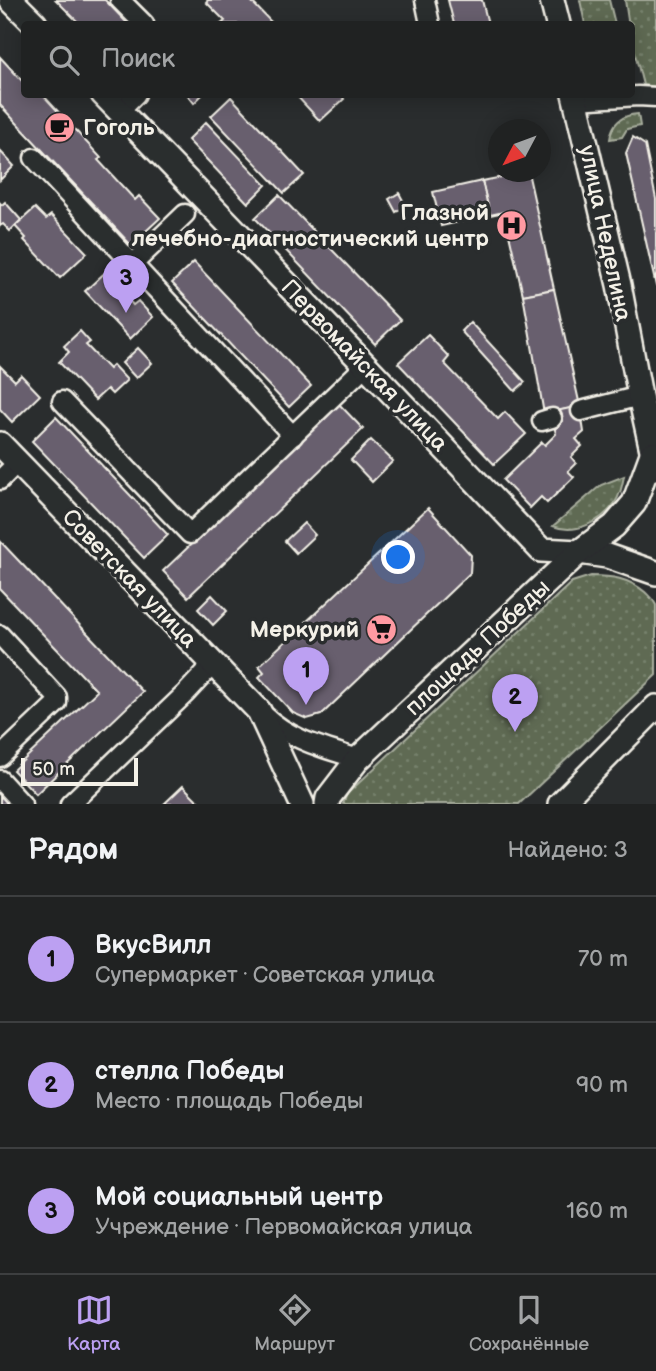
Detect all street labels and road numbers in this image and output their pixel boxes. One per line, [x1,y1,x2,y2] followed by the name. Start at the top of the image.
[573,143,637,324] street label: улица Неделина
[275,274,454,458] street label: Первомайская улица
[56,504,203,654] street label: Советская улица
[400,574,556,722] street label: площадь Победы

